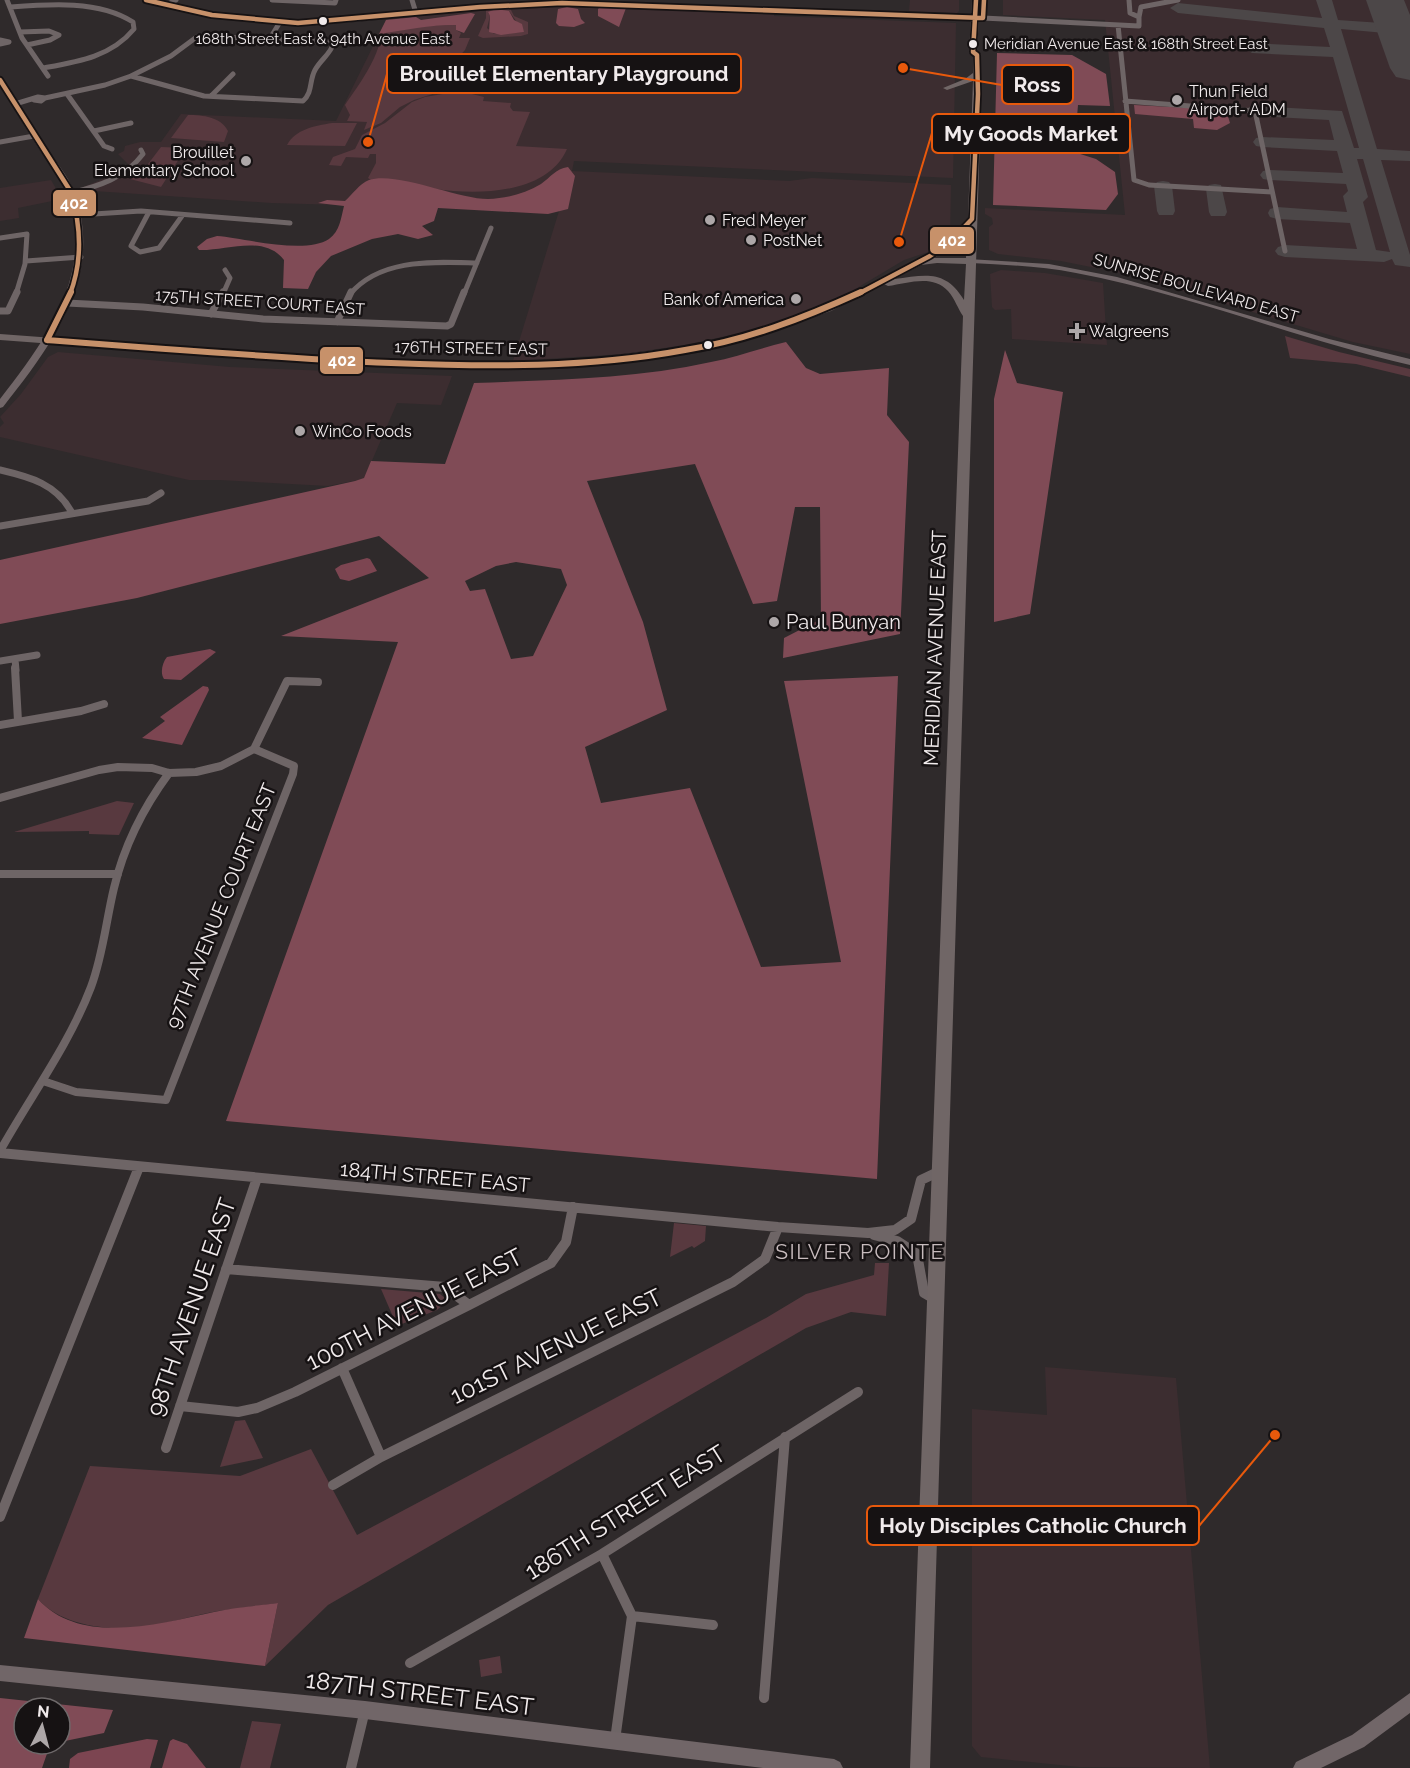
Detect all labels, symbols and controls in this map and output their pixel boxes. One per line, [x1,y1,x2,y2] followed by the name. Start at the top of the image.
[317,15,329,27] marker: 168th Street East & 94th Avenue East
[196,30,450,48] place label: 168th Street East & 94th Avenue East
[984,35,1268,53] place label: Meridian Avenue East & 168th Street East
[967,38,979,50] marker: Meridian Avenue East & 168th Street East
[387,54,741,93] callout: Brouillet Elementary Playground
[400,61,728,86] text: Brouillet Elementary Playground
[1002,65,1073,104] callout: Ross
[1013,72,1061,97] text: Ross
[1189,82,1286,119] place label: Thun Field Airport- ADM
[1170,93,1184,107] marker: Thun Field Airport- ADM
[932,114,1130,153] callout: My Goods Market
[944,121,1118,146] text: My Goods Market
[94,143,235,180] place label: Brouillet Elementary School
[239,154,253,168] marker: Brouillet Elementary School
[52,189,97,217] line badge: 402
[60,194,88,213] text: 402
[722,211,806,230] place label: Fred Meyer
[703,213,717,227] marker: Fred Meyer
[929,226,975,255] line badge: 402
[763,231,823,250] place label: PostNet
[938,231,966,250] text: 402
[744,233,758,247] marker: PostNet
[1091,250,1301,326] street label: SUNRISE BOULEVARD EAST
[154,285,366,319] street label: 175TH STREET COURT EAST
[663,290,784,309] place label: Bank of America
[789,292,803,306] marker: Bank of America
[1089,322,1169,341] place label: Walgreens
[1070,324,1084,338] marker: Walgreens
[394,337,548,359] street label: 176TH STREET EAST
[702,339,714,351] unlabelled marker
[319,346,364,375] line badge: 402
[328,351,356,370] text: 402
[312,422,412,441] place label: WinCo Foods
[293,424,307,438] marker: WinCo Foods
[919,530,951,766] street label: MERIDIAN AVENUE EAST
[786,610,901,634] place label: Paul Bunyan
[767,615,781,629] marker: Paul Bunyan
[161,780,281,1032] street label: 97TH AVENUE COURT EAST
[339,1157,531,1197] street label: 184TH STREET EAST
[140,1194,242,1420] street label: 98TH AVENUE EAST
[775,1239,945,1264] district label: SILVER POINTE
[301,1242,527,1376] street label: 100TH AVENUE EAST
[445,1282,667,1410] street label: 101ST AVENUE EAST
[519,1438,731,1586] street label: 186TH STREET EAST
[867,1506,1199,1545] callout: Holy Disciples Catholic Church
[879,1513,1187,1538] text: Holy Disciples Catholic Church
[304,1665,536,1721] street label: 187TH STREET EAST
[12,1696,72,1756] north arrow
[36,1701,51,1722] text: N

